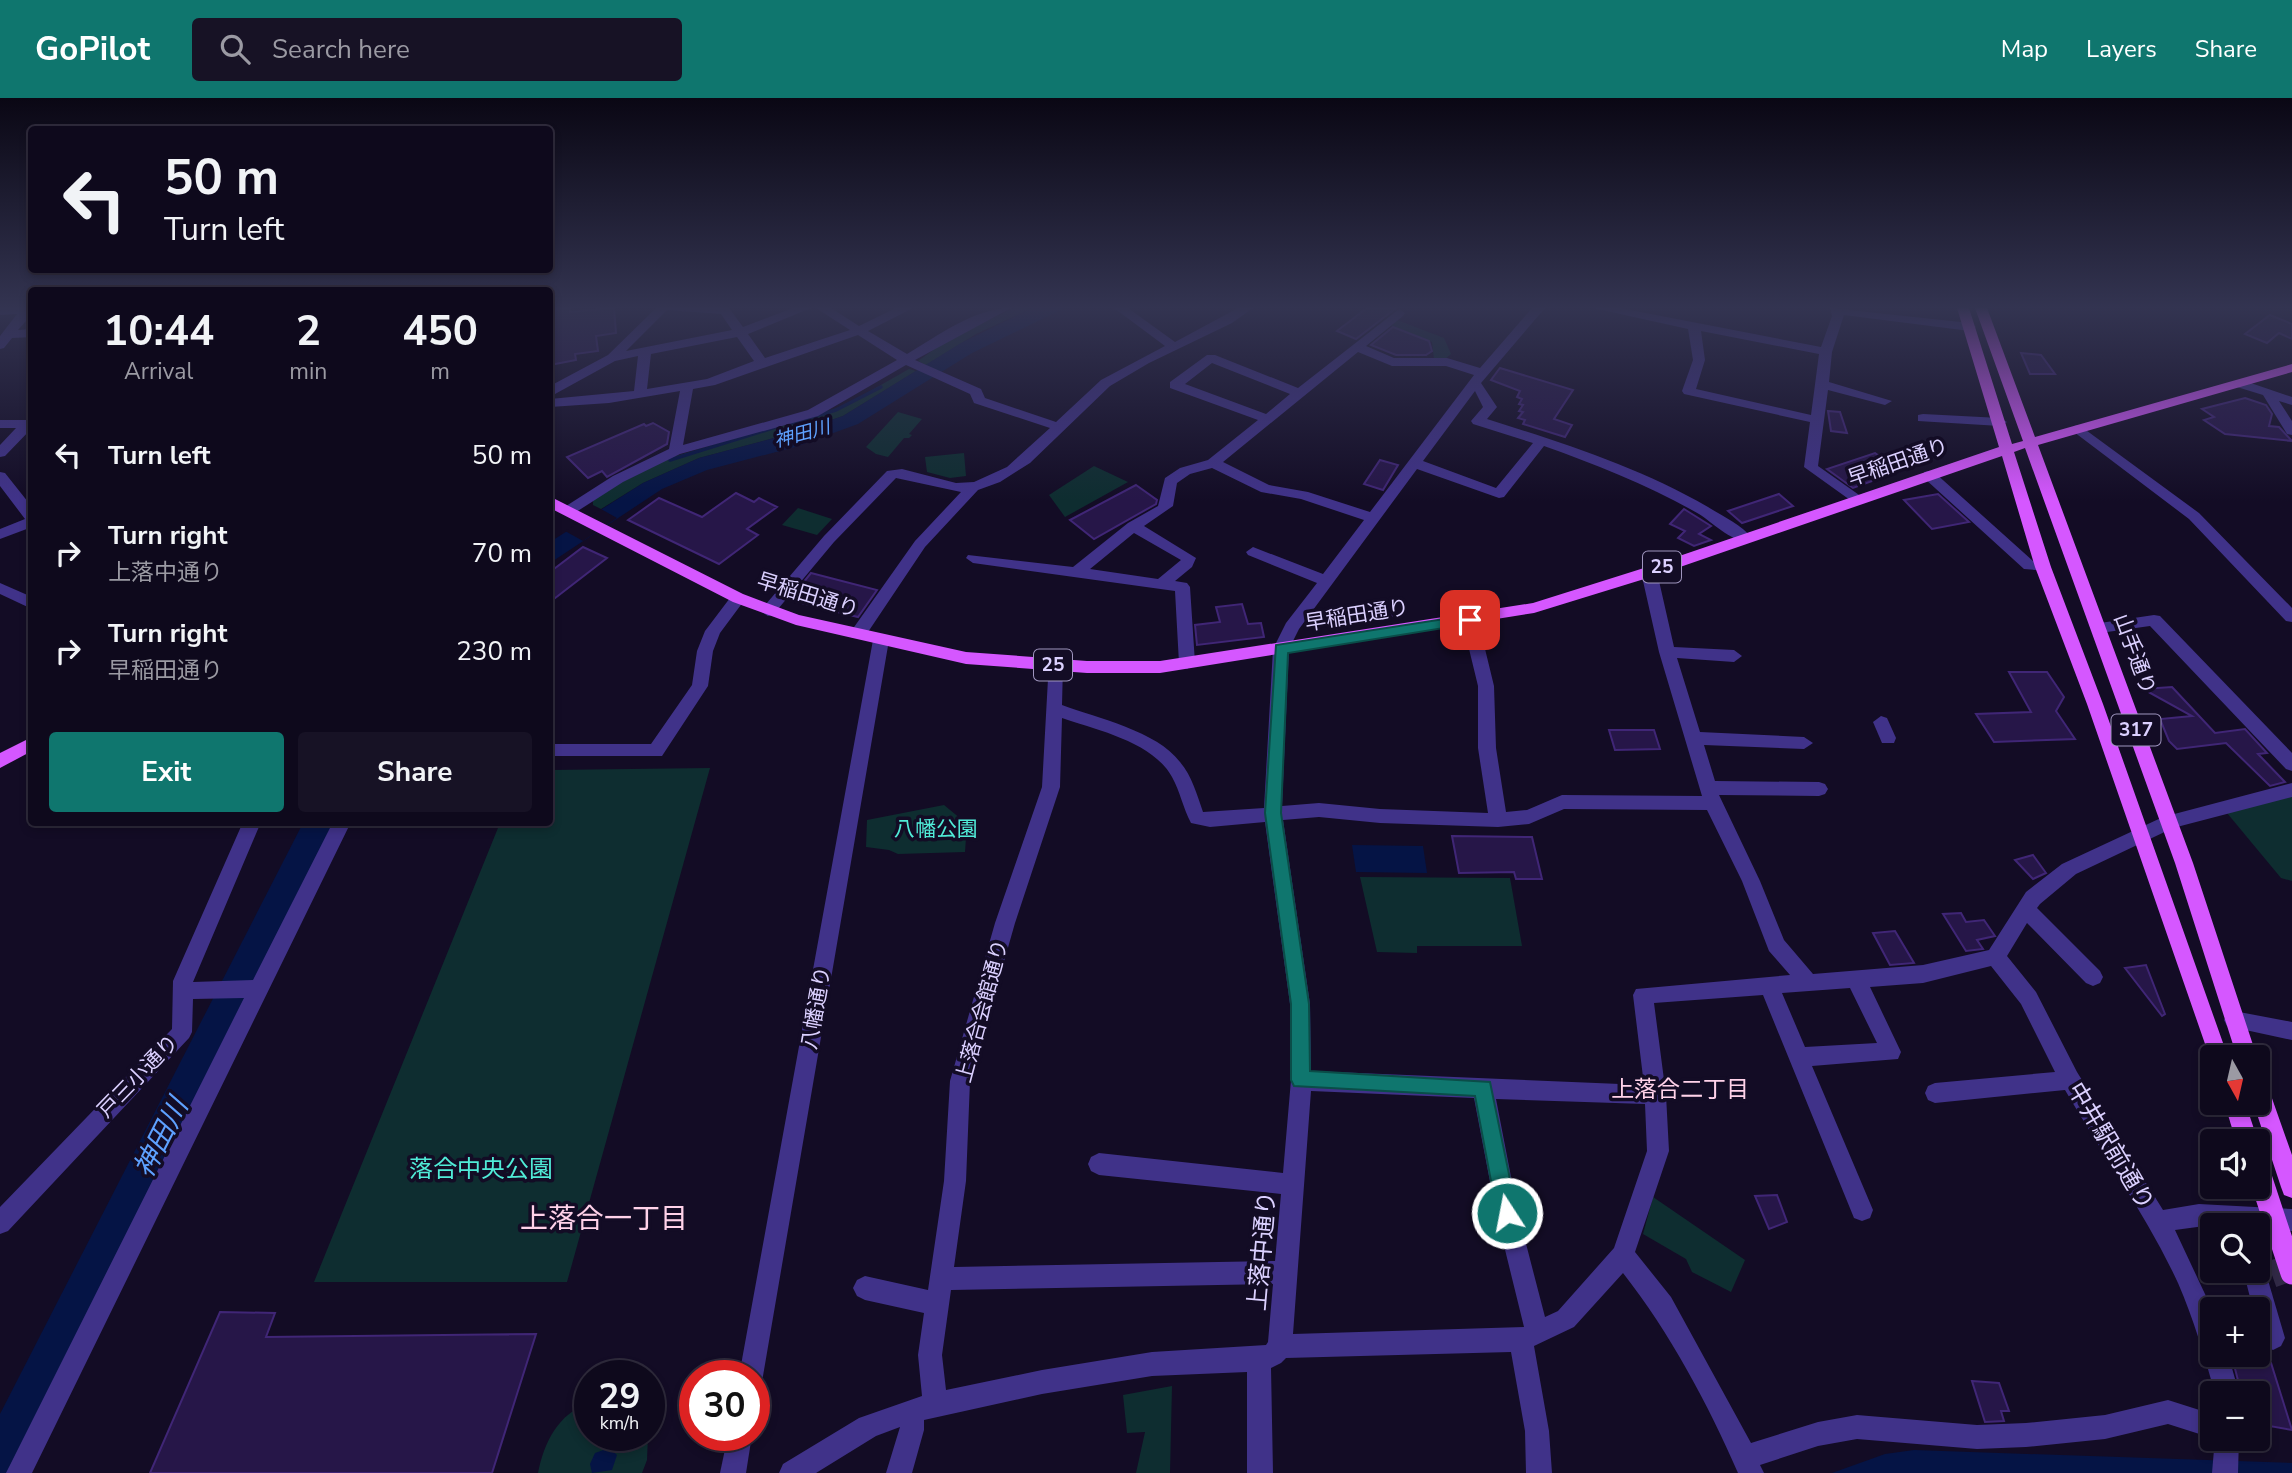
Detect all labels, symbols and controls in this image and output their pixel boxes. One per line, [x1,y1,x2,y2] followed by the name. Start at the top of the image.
[192,18,682,81] search box
[35,27,150,72] text: GoPilot
[216,30,254,68] icon: search
[272,32,410,67] text: Search here
[2001,33,2048,65] text: Map
[2086,33,2157,65] text: Layers
[2195,33,2257,65] text: Share
[164,144,279,211] text: 50 m
[49,154,140,245] icon: left
[164,208,284,251] text: Turn left
[103,303,214,360] text: 10:44
[296,303,321,360] text: 2
[402,303,478,360] text: 450
[124,356,193,387] text: Arrival
[289,356,327,387] text: min
[430,356,450,387] text: m
[771,414,835,454] water label: 神田川
[1844,432,1952,492] street label: 早稲田通り
[49,436,87,474] icon: left
[108,438,211,473] text: Turn left
[472,438,532,473] text: 50 m
[108,518,227,553] text: Turn right
[49,534,87,572] icon: right
[472,536,532,571] text: 70 m
[1643,552,1681,582] road number: 25
[108,557,223,588] text: 上落中通り
[754,566,862,624] street label: 早稲田通り
[1440,590,1500,650] pin
[1303,593,1411,637] street label: 早稲田通り
[1451,601,1489,639] icon: arrive
[2107,610,2163,698] street label: 山手通り
[108,616,227,651] text: Turn right
[49,632,87,670] icon: right
[456,634,532,669] text: 230 m
[1034,650,1072,680] road number: 25
[108,655,223,686] text: 早稲田通り
[2112,715,2160,746] road number: 317
[49,732,284,812] button: Exit
[298,732,532,812] button: Share
[894,815,978,843] park label: 八幡公園
[949,936,1015,1086] street label: 上落合会館通り
[795,964,837,1052] street label: 八幡通り
[91,1029,185,1123] street label: 戸三小通り
[2200,1045,2270,1115] north arrow
[2200,1045,2270,1451] map controls
[1611,1074,1749,1105] district label: 上落合二丁目
[2060,1076,2162,1216] street label: 中井駅前通り
[125,1089,198,1184] water label: 神田川
[2200,1129,2270,1199] button: sound
[409,1153,553,1185] park label: 落合中央公園
[1470,1176,1544,1250] position arrow
[1241,1190,1283,1312] street label: 上落中通り
[520,1200,688,1238] district label: 上落合一丁目
[2200,1213,2270,1283] button: search
[2200,1297,2270,1367] button: +
[679,1360,770,1451] speed limit sign: 30
[598,1373,641,1420] text: 29
[2200,1381,2270,1451] button: −
[600,1411,639,1435] text: km/h

